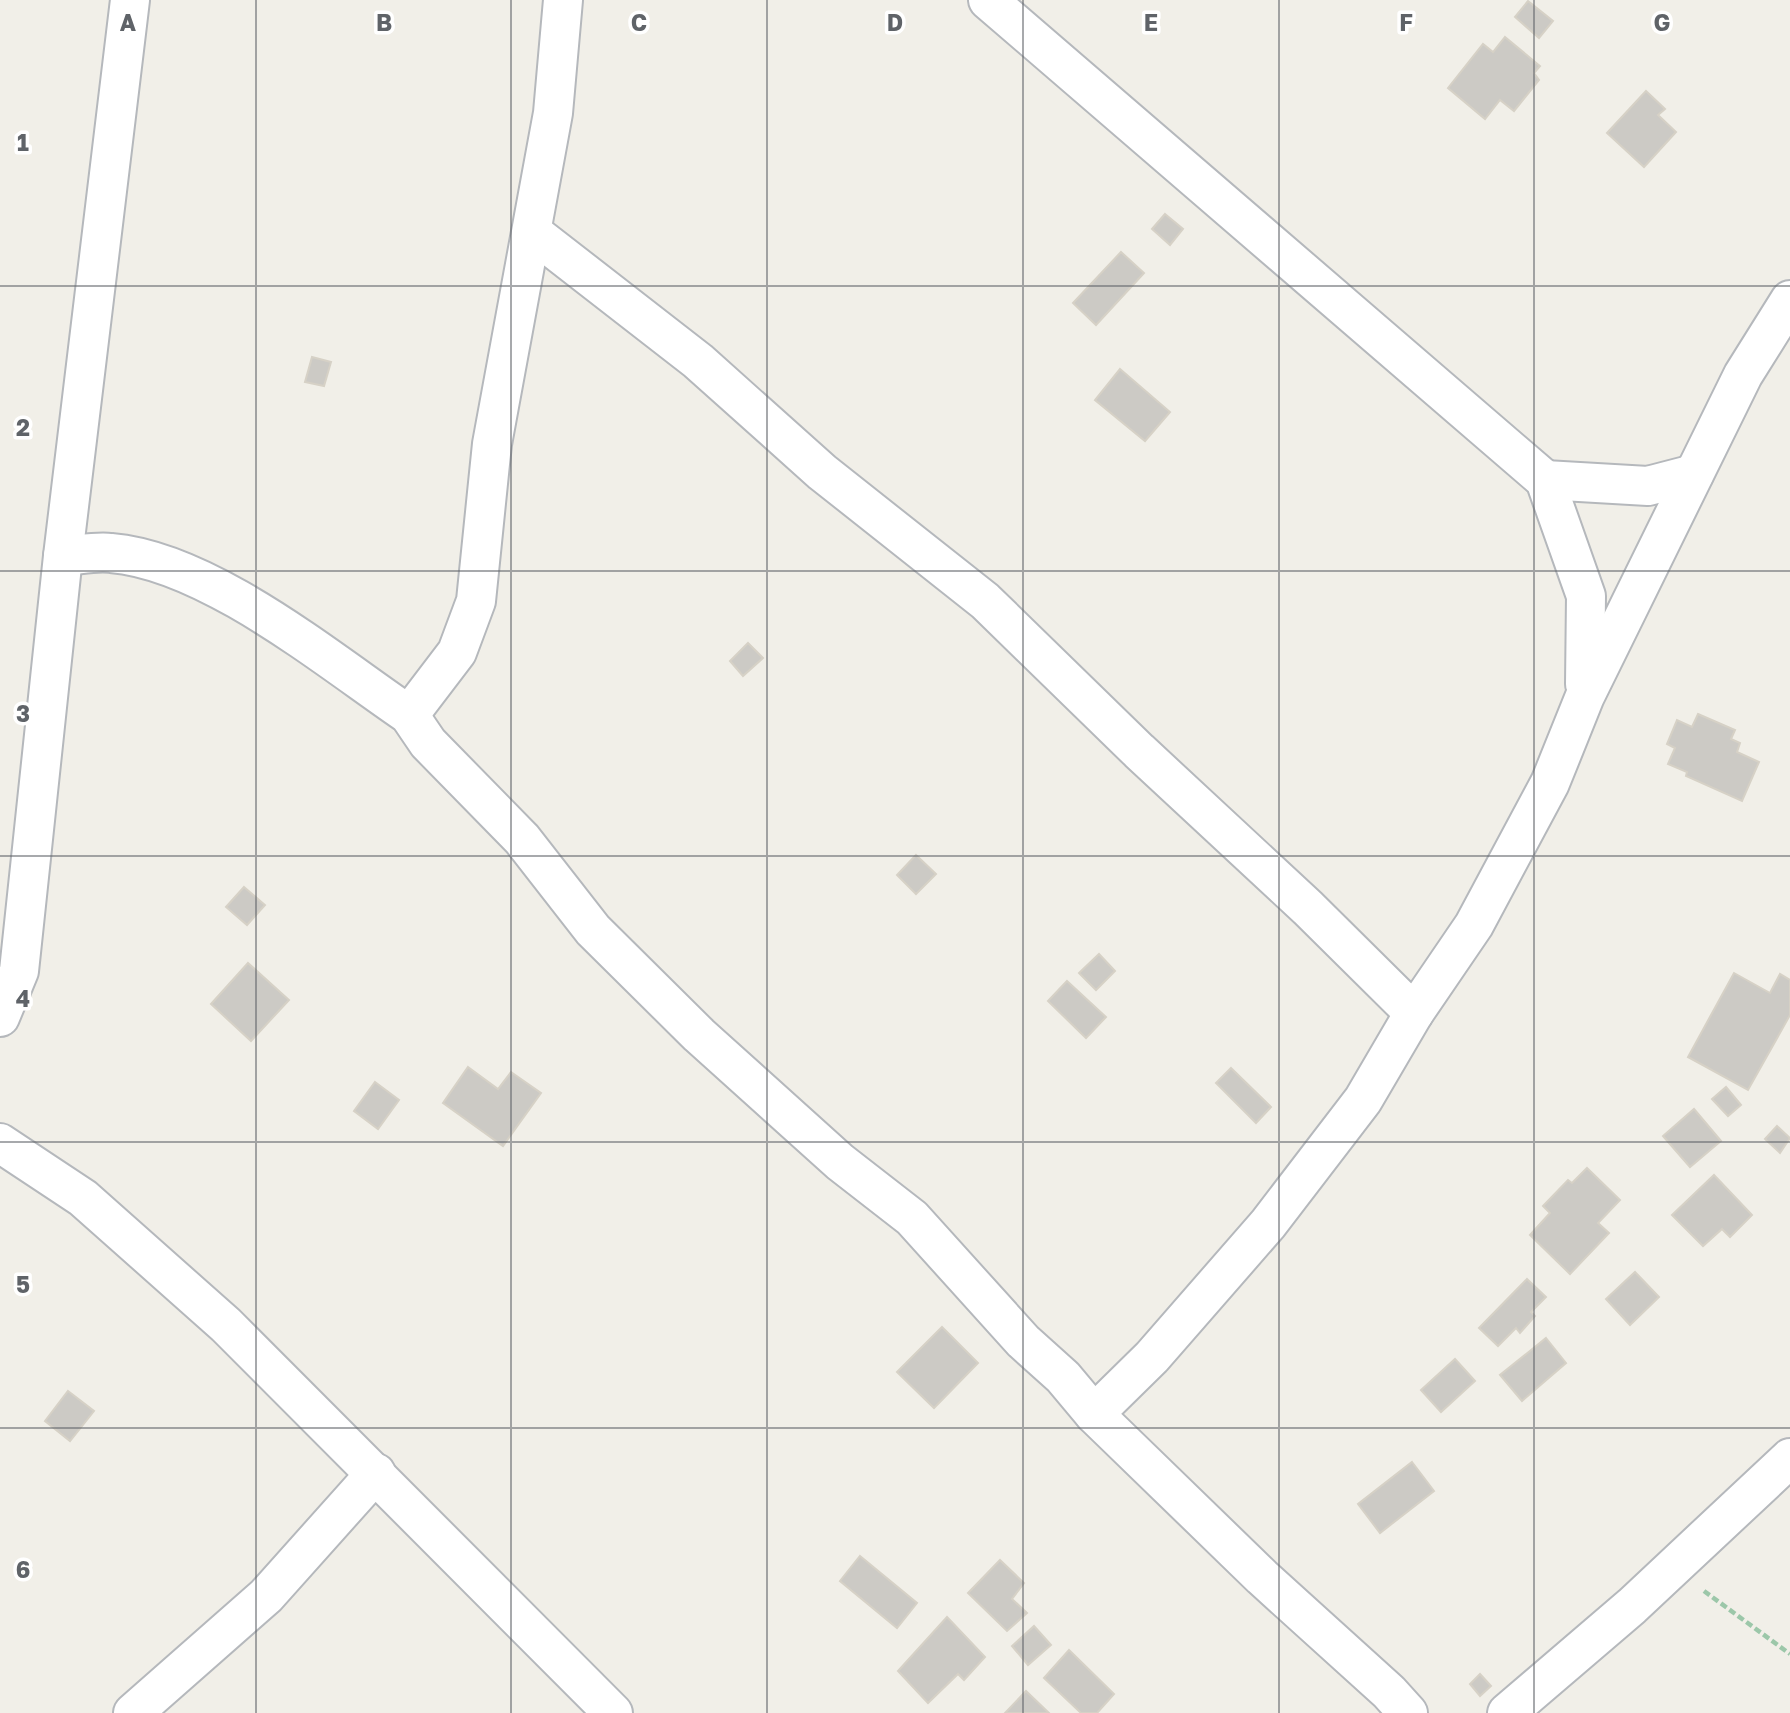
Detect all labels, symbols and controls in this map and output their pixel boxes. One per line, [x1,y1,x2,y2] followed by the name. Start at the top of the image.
[120,8,137,36] text: A
[376,8,392,36] text: B
[631,8,647,36] text: C
[887,8,903,36] text: D
[1144,8,1158,36] text: E
[1399,8,1413,36] text: F
[1654,8,1670,36] text: G
[17,128,29,156] text: 1
[16,413,30,441] text: 2
[16,699,30,727] text: 3
[16,984,30,1012] text: 4
[16,1270,30,1298] text: 5
[16,1555,30,1583] text: 6

